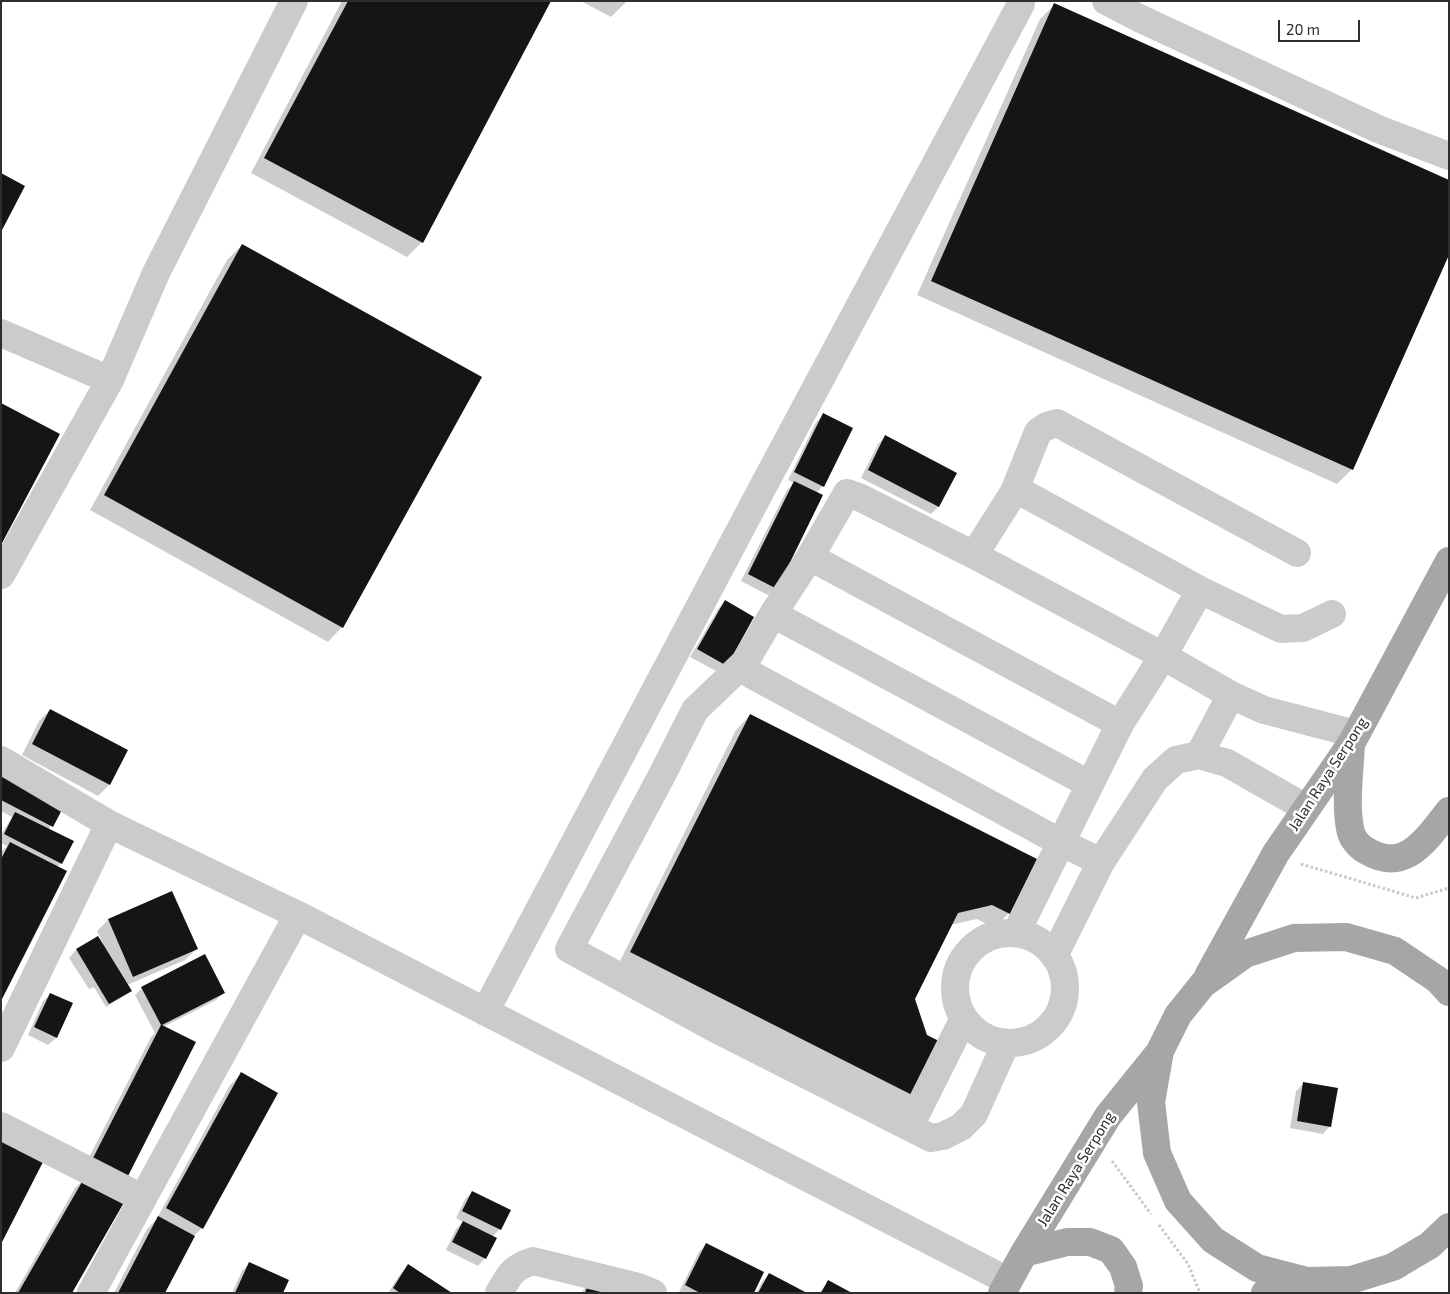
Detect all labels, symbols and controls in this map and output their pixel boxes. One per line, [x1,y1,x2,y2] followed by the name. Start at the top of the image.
[1280,10,1362,42] scale bar
[1286,20,1320,38] text: 20 m
[1285,714,1371,834] street label: Jalan Raya Serpong
[1033,1108,1119,1230] street label: Jalan Raya Serpong

